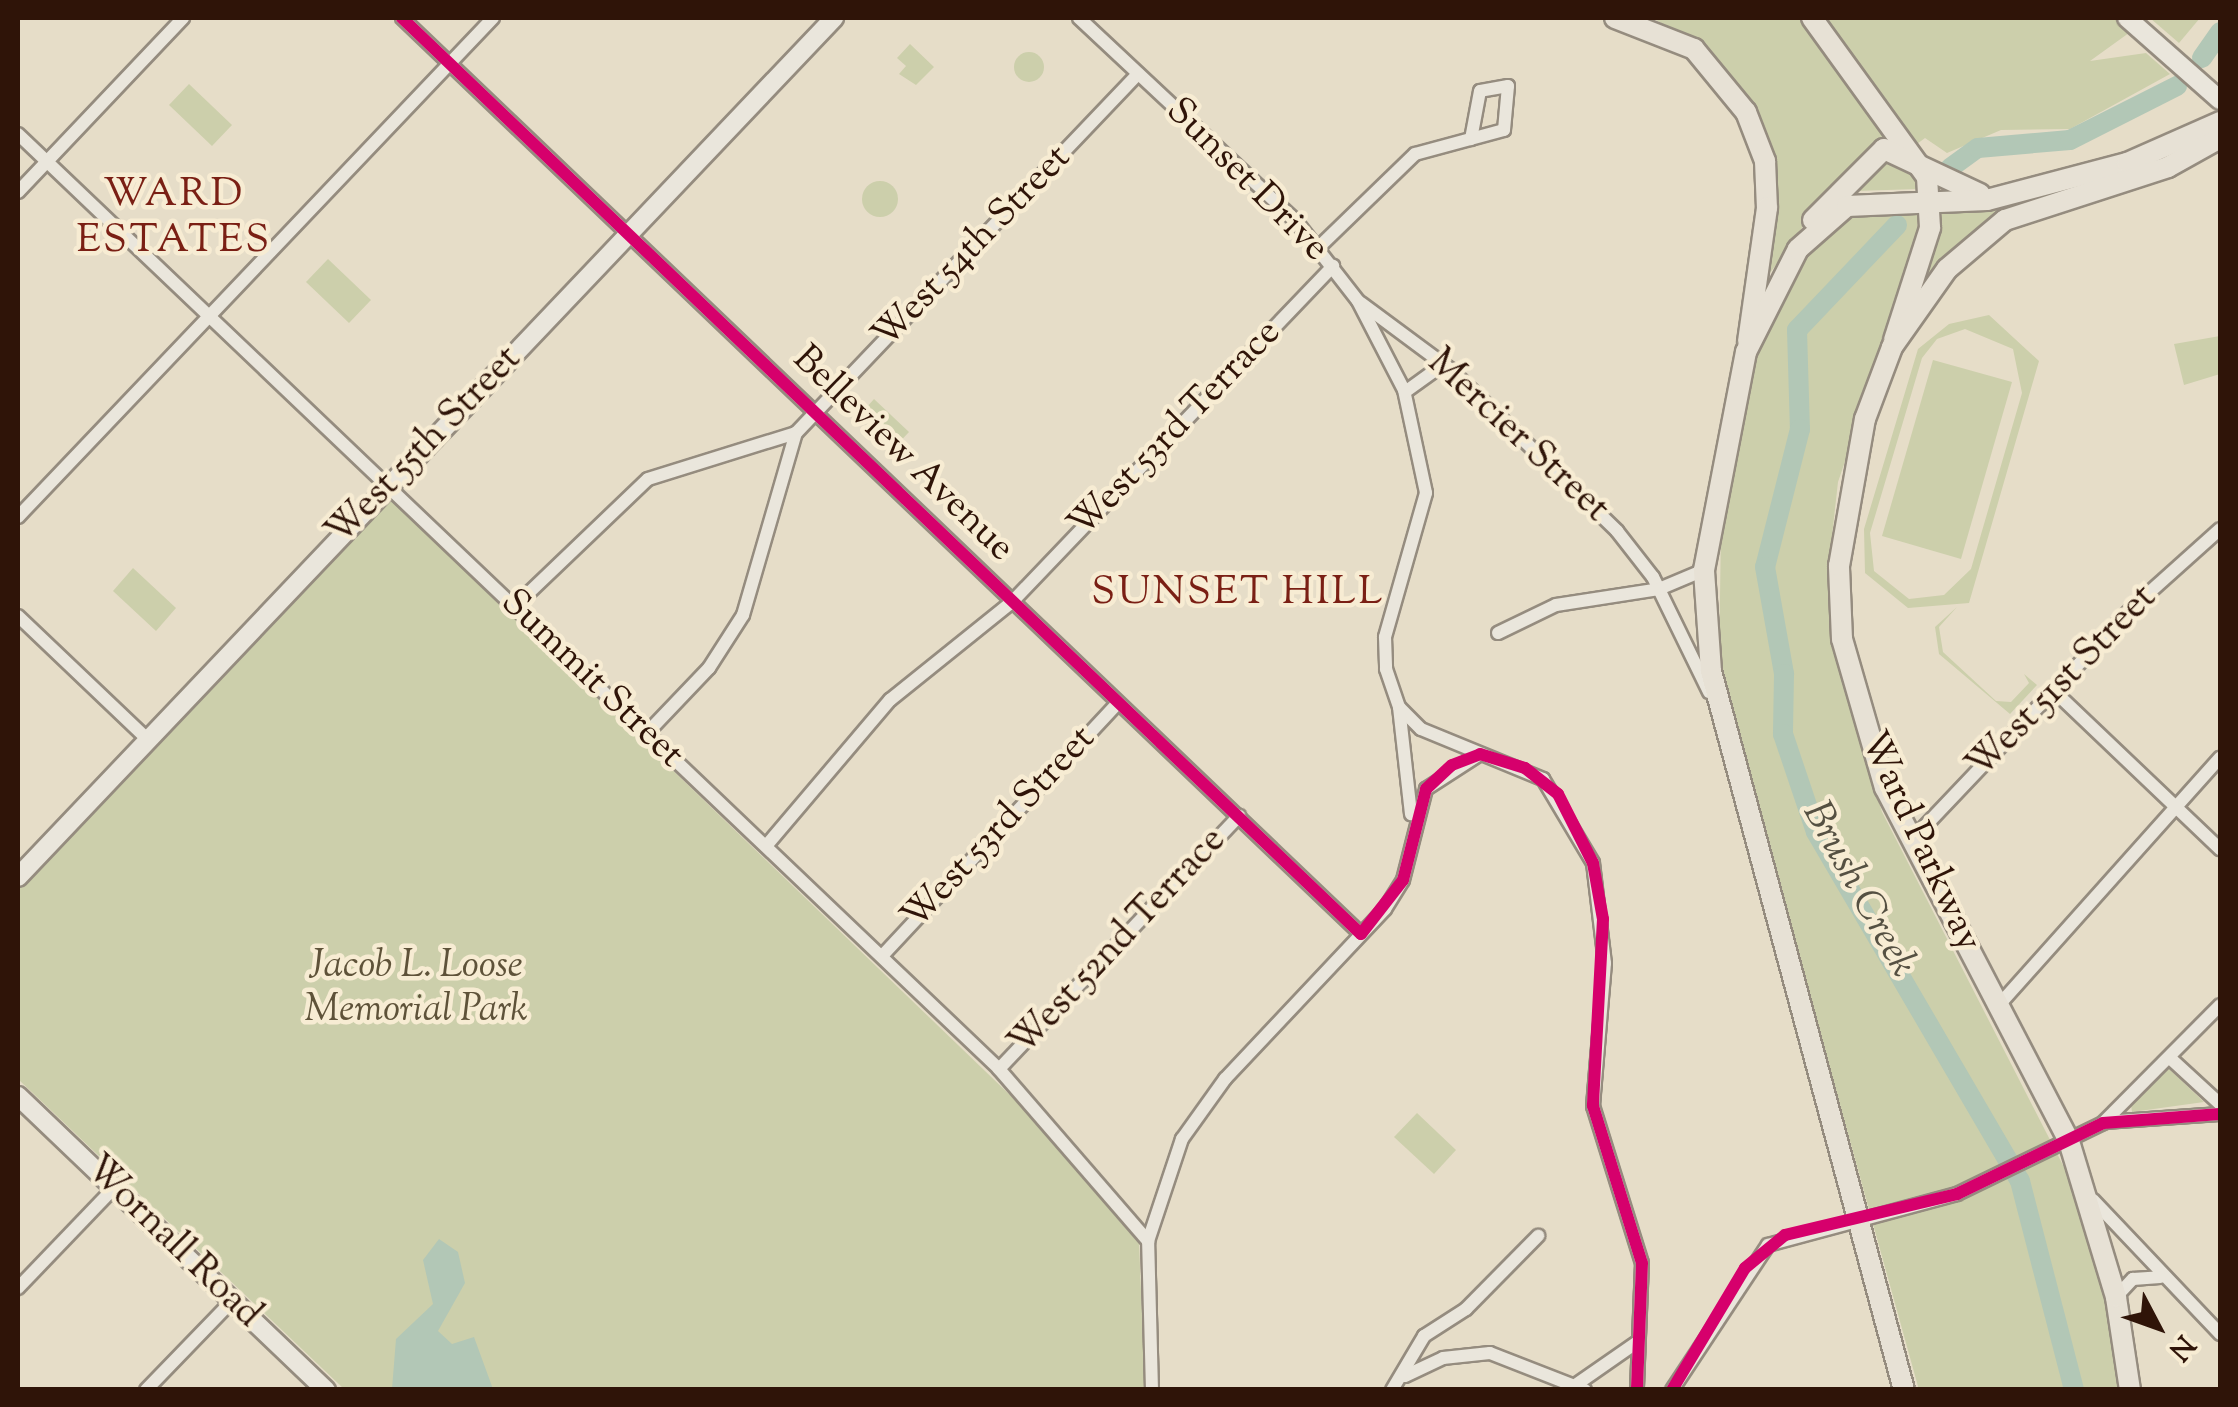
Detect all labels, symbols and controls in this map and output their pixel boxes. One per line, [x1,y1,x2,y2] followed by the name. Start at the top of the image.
[1155,90,1337,272] street label: Sunset Drive
[864,137,1082,359] street label: West 54th Street
[76,172,272,266] district label: WARD ESTATES
[1060,311,1292,549] street label: West 53rd Terrace
[318,338,532,556] street label: West 55th Street
[782,338,1022,572] street label: Belleview Avenue
[1417,341,1617,533] street label: Mercier Street
[1091,570,1385,618] district label: SUNSET HILL
[1959,576,2167,790] street label: West 51st Street
[490,581,692,779] street label: Summit Street
[894,718,1106,940] street label: West 53rd Street
[1848,725,1990,959] street label: Ward Parkway
[1790,794,1926,986] water label: Brush Creek
[1001,819,1237,1067] street label: West 52nd Terrace
[304,945,528,1034] park label: Jacob L. Loose Memorial Park
[74,1147,270,1339] street label: Wornall Road
[2108,1277,2208,1377] north arrow
[2158,1325,2203,1368] text: N

